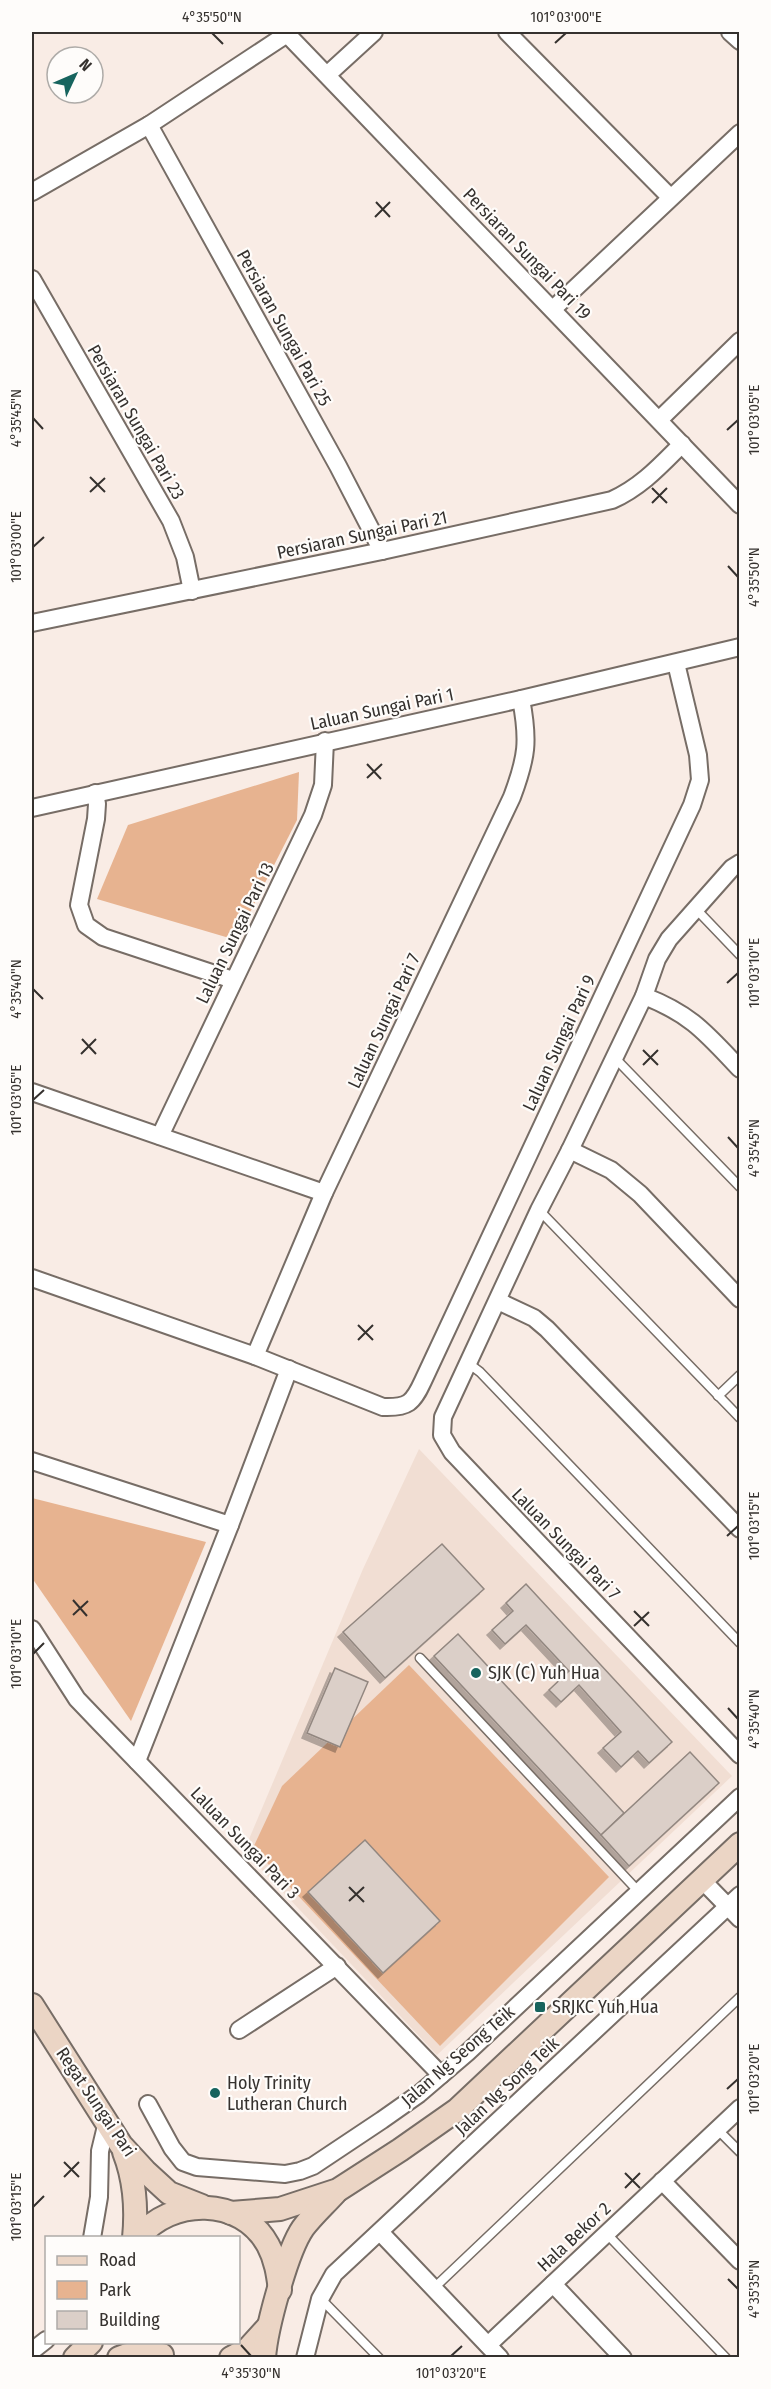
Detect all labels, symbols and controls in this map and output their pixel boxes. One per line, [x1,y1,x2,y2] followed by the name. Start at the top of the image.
[182,8,242,26] text: 4°35'50"N
[530,8,602,26] text: 101°03'00"E
[45,45,105,105] north arrow
[75,55,96,75] text: N
[458,184,596,324] street label: Persiaran Sungai Pari 19
[232,246,336,410] street label: Persiaran Sungai Pari 25
[83,341,189,503] street label: Persiaran Sungai Pari 23
[745,385,763,455] text: 101°03'05"E
[7,389,25,447] text: 4°35'45"N
[275,506,449,564] street label: Persiaran Sungai Pari 21
[7,511,25,583] text: 101°03'00"E
[745,547,763,607] text: 4°35'50"N
[308,683,456,735] street label: Laluan Sungai Pari 1
[191,859,279,1007] street label: Laluan Sungai Pari 13
[745,938,763,1008] text: 101°03'10"E
[343,950,425,1092] street label: Laluan Sungai Pari 7
[7,959,25,1019] text: 4°35'40"N
[518,971,600,1115] street label: Laluan Sungai Pari 9
[7,1065,25,1135] text: 101°03'05"E
[745,1119,763,1177] text: 4°35'45"N
[507,1484,625,1604] street label: Laluan Sungai Pari 7
[745,1492,763,1560] text: 101°03'15"E
[7,1619,25,1689] text: 101°03'10"E
[488,1662,600,1684] place label: SJK (C) Yuh Hua
[469,1666,483,1680] marker: SJK (C) Yuh Hua
[745,1689,763,1749] text: 4°35'40"N
[186,1782,304,1904] street label: Laluan Sungai Pari 3
[552,1996,659,2018] place label: SRJKC Yuh Hua
[397,2000,520,2111] street label: Jalan Ng Seong Teik
[533,2000,547,2014] marker: SRJKC Yuh Hua
[450,2032,564,2140] street label: Jalan Ng Song Teik
[51,2043,141,2161] street label: Regat Sungai Pari
[745,2044,763,2114] text: 101°03'20"E
[227,2072,347,2115] place label: Holy Trinity Lutheran Church
[208,2086,222,2100] marker: Holy Trinity Lutheran Church
[7,2173,25,2241] text: 101°03'15"E
[533,2197,615,2276] street label: Hala Bekor 2
[45,2236,240,2344] legend
[99,2249,136,2271] text: Road
[745,2260,763,2318] text: 4°35'35"N
[99,2279,132,2301] text: Park
[99,2309,160,2331] text: Building
[221,2364,281,2382] text: 4°35'30"N
[416,2364,486,2382] text: 101°03'20"E

